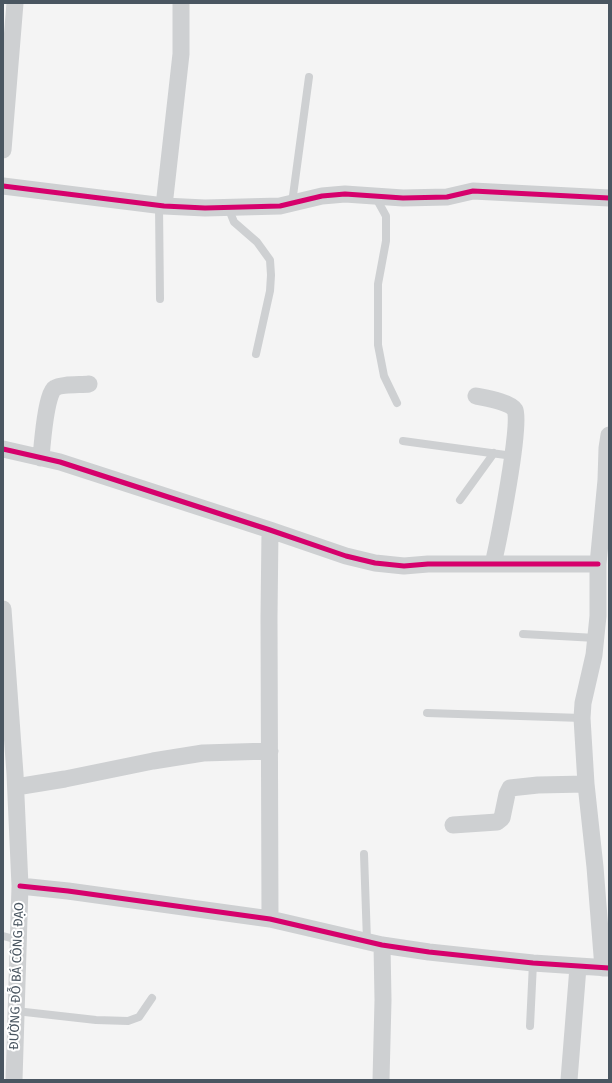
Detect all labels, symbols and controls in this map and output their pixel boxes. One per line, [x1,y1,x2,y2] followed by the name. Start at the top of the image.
[7,902,27,1050] street label: ĐƯỜNG ĐỖ BÁ CÔNG ĐẠO

